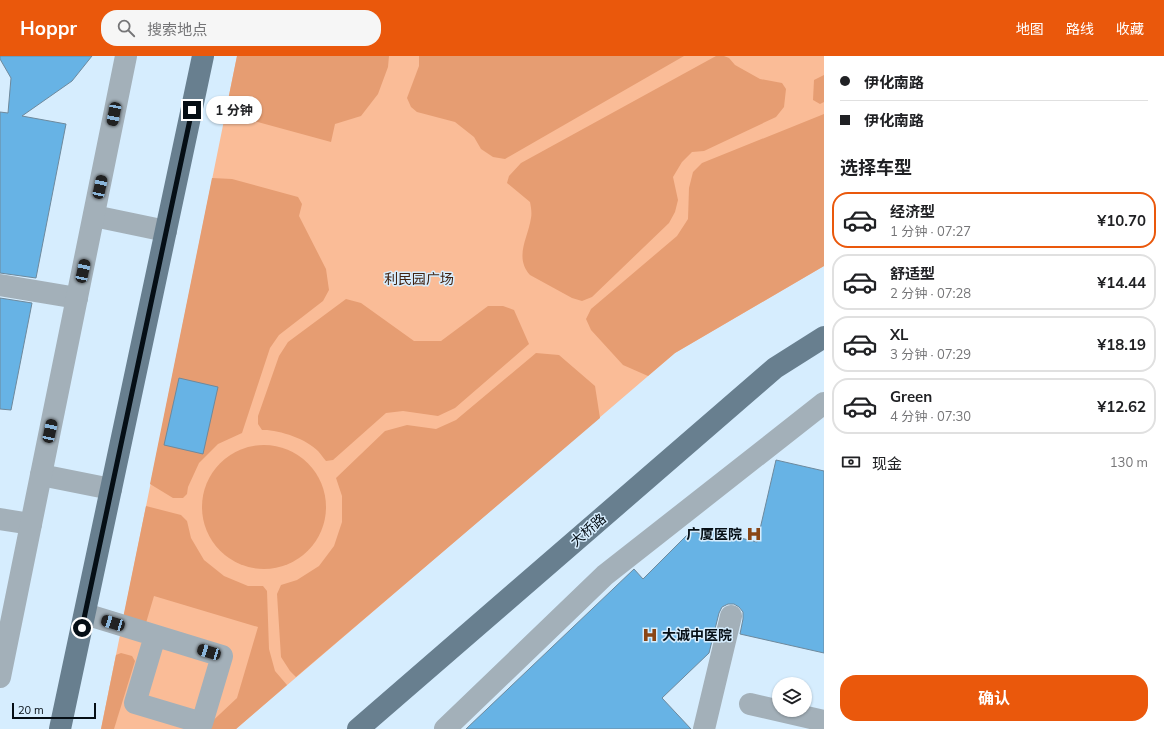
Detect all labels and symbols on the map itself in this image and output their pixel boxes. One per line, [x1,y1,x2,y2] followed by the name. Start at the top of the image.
[206,96,262,124] callout: 1 分钟
[106,101,122,127] car
[183,101,201,119] route end
[92,174,108,200] car
[75,258,91,284] car
[384,270,454,288] park label: 利民园广场
[42,418,58,444] car
[566,509,610,551] street label: 大桥路
[686,525,742,543] place label: 广厦医院
[745,525,763,543] hospital icon: 广厦医院
[100,614,126,632] car
[73,619,91,637] route start
[641,626,659,644] hospital icon: 大诚中医院
[662,626,732,644] place label: 大诚中医院
[196,643,222,661] car
[12,701,96,720] scale bar

